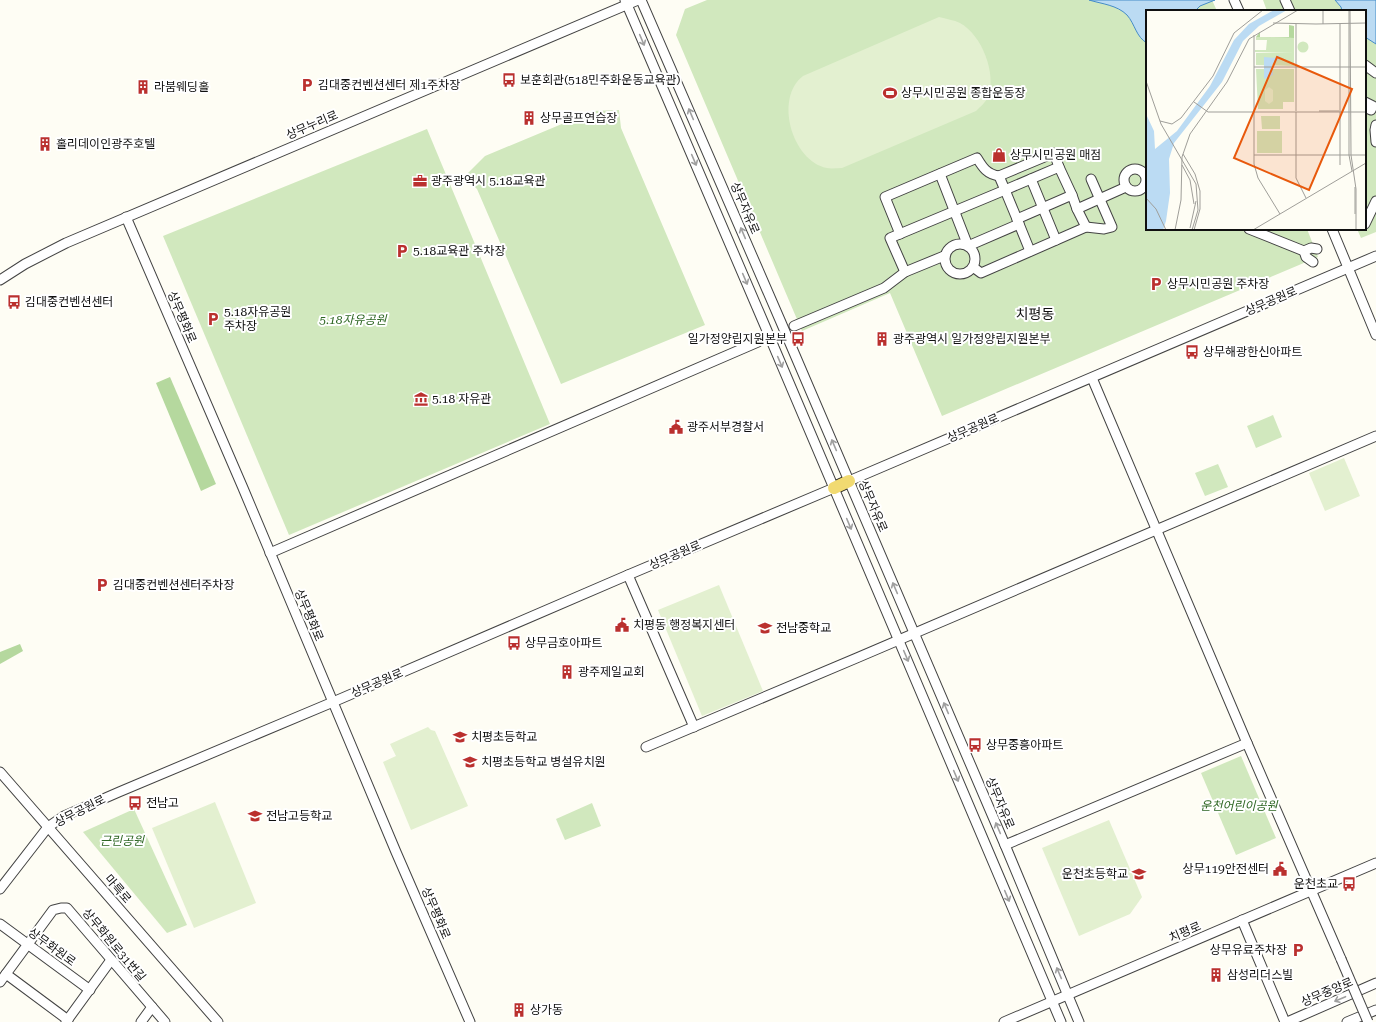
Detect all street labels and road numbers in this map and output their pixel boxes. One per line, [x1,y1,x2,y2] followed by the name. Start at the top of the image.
[284,108,340,142] street label: 상무누리로
[728,180,762,236] street label: 상무자유로
[1243,284,1299,318] street label: 상무공원로
[165,289,199,345] street label: 상무평화로
[945,411,1001,445] street label: 상무공원로
[856,478,890,534] street label: 상무자유로
[647,538,703,572] street label: 상무공원로
[292,587,326,643] street label: 상무평화로
[349,666,405,700] street label: 상무공원로
[983,775,1017,831] street label: 상무자유로
[52,792,108,830] street label: 상무공원로
[102,872,134,906] street label: 마륵로
[419,885,453,941] street label: 상무평화로
[79,906,149,984] street label: 상무화원로31번길
[1167,919,1203,945] street label: 치평로
[26,925,78,969] street label: 상무화원로
[1299,975,1355,1009] street label: 상무중앙로

